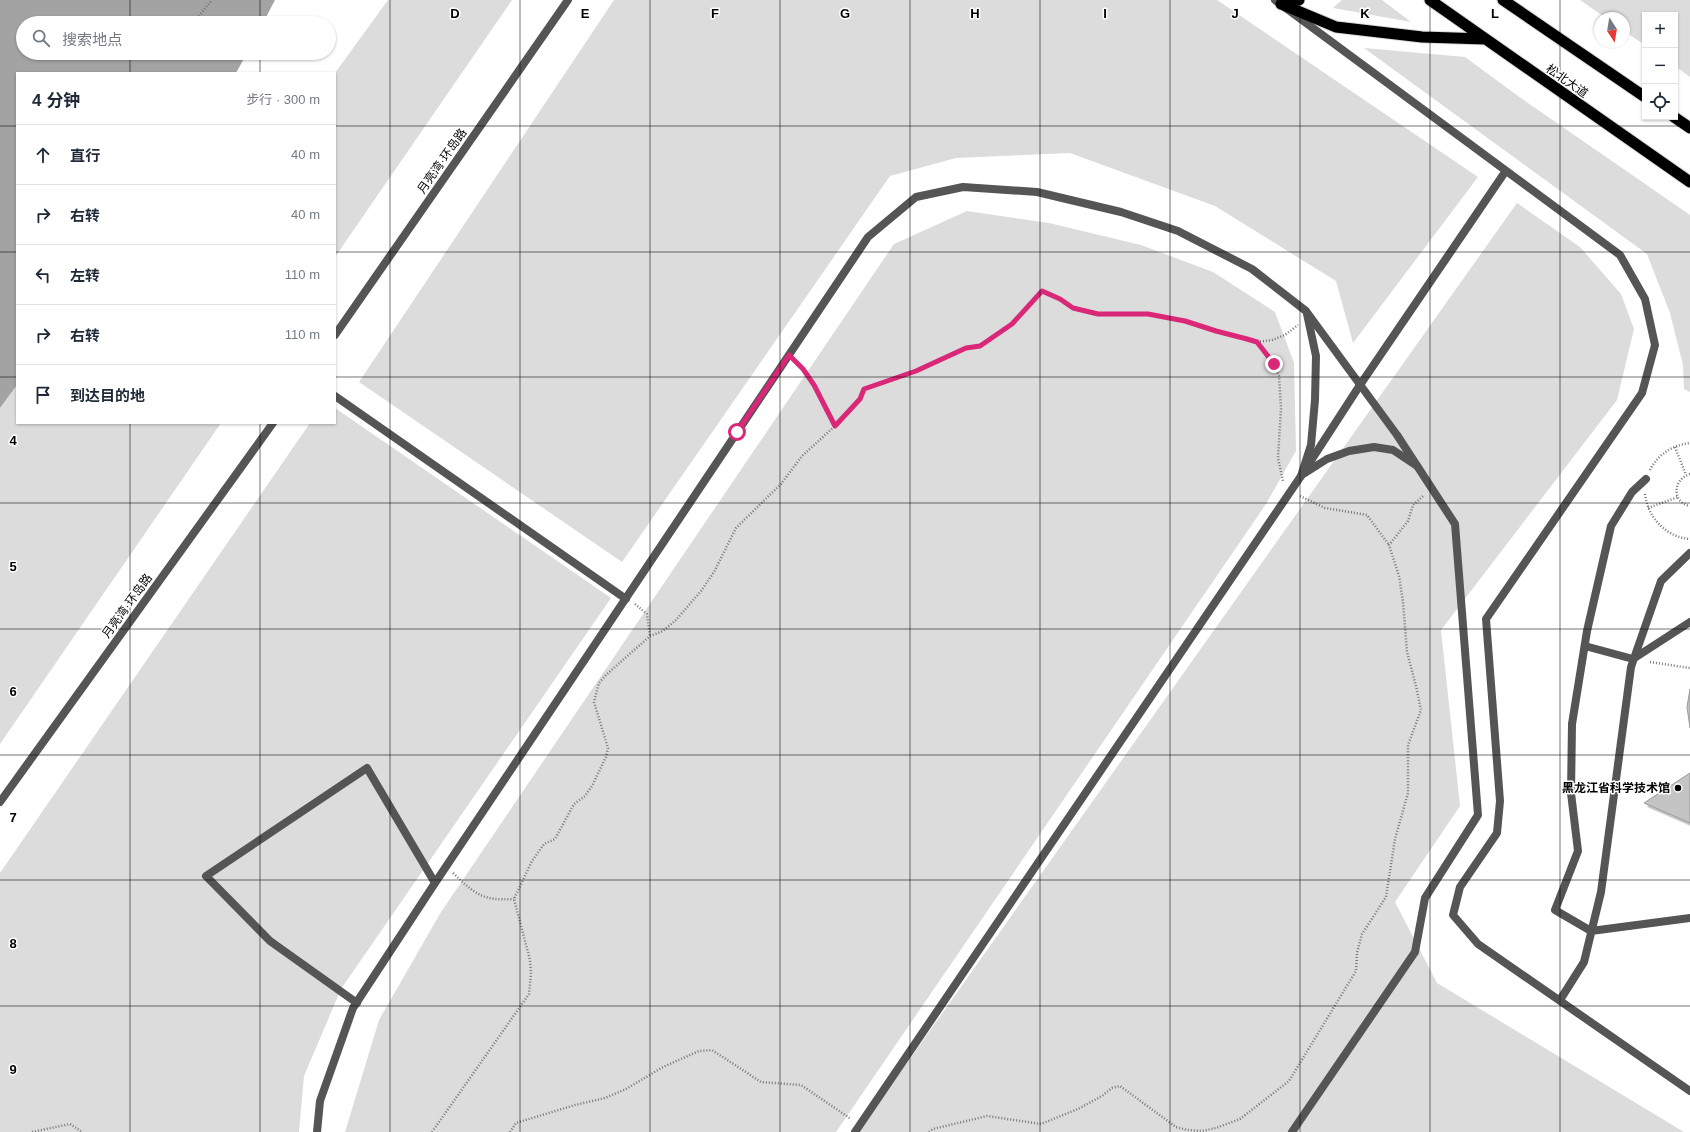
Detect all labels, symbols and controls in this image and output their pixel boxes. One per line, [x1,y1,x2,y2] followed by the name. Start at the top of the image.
[450,6,460,21] text: D
[581,6,590,21] text: E
[711,6,719,21] text: F
[840,6,850,21] text: G
[970,6,980,21] text: H
[1103,6,1107,21] text: I
[1231,6,1239,21] text: J
[1360,6,1370,21] text: K
[1491,6,1499,21] text: L
[1594,12,1630,48] north arrow
[1642,12,1678,120] map controls
[1642,12,1678,48] button: +
[16,16,336,60] search box
[30,27,52,49] icon: search
[62,31,122,48] text: 搜索地点
[1642,48,1678,84] button: −
[1543,61,1591,101] street label: 松北大道
[1642,84,1678,120] button: locate
[32,91,80,110] text: 4 分钟
[246,92,320,107] text: 步行 · 300 m
[414,126,470,196] street label: 月亮湾·环岛路
[32,144,54,166] icon: ahead
[70,147,100,164] text: 直行
[291,147,320,162] text: 40 m
[32,204,54,226] icon: right
[70,207,100,224] text: 右转
[291,207,320,222] text: 40 m
[32,264,54,286] icon: left
[70,267,100,284] text: 左转
[285,267,320,282] text: 110 m
[32,324,54,346] icon: right
[70,327,100,344] text: 右转
[285,327,320,342] text: 110 m
[1265,355,1283,373] route end
[32,384,54,406] icon: arrive
[70,387,145,404] text: 到达目的地
[728,423,746,441] route start
[9,433,17,448] text: 4
[9,559,17,574] text: 5
[99,571,155,641] street label: 月亮湾·环岛路
[9,684,17,699] text: 6
[1562,781,1670,795] place label: 黑龙江省科学技术馆
[1673,783,1683,793] marker: 黑龙江省科学技术馆
[9,810,17,825] text: 7
[9,936,17,951] text: 8
[9,1062,17,1077] text: 9

